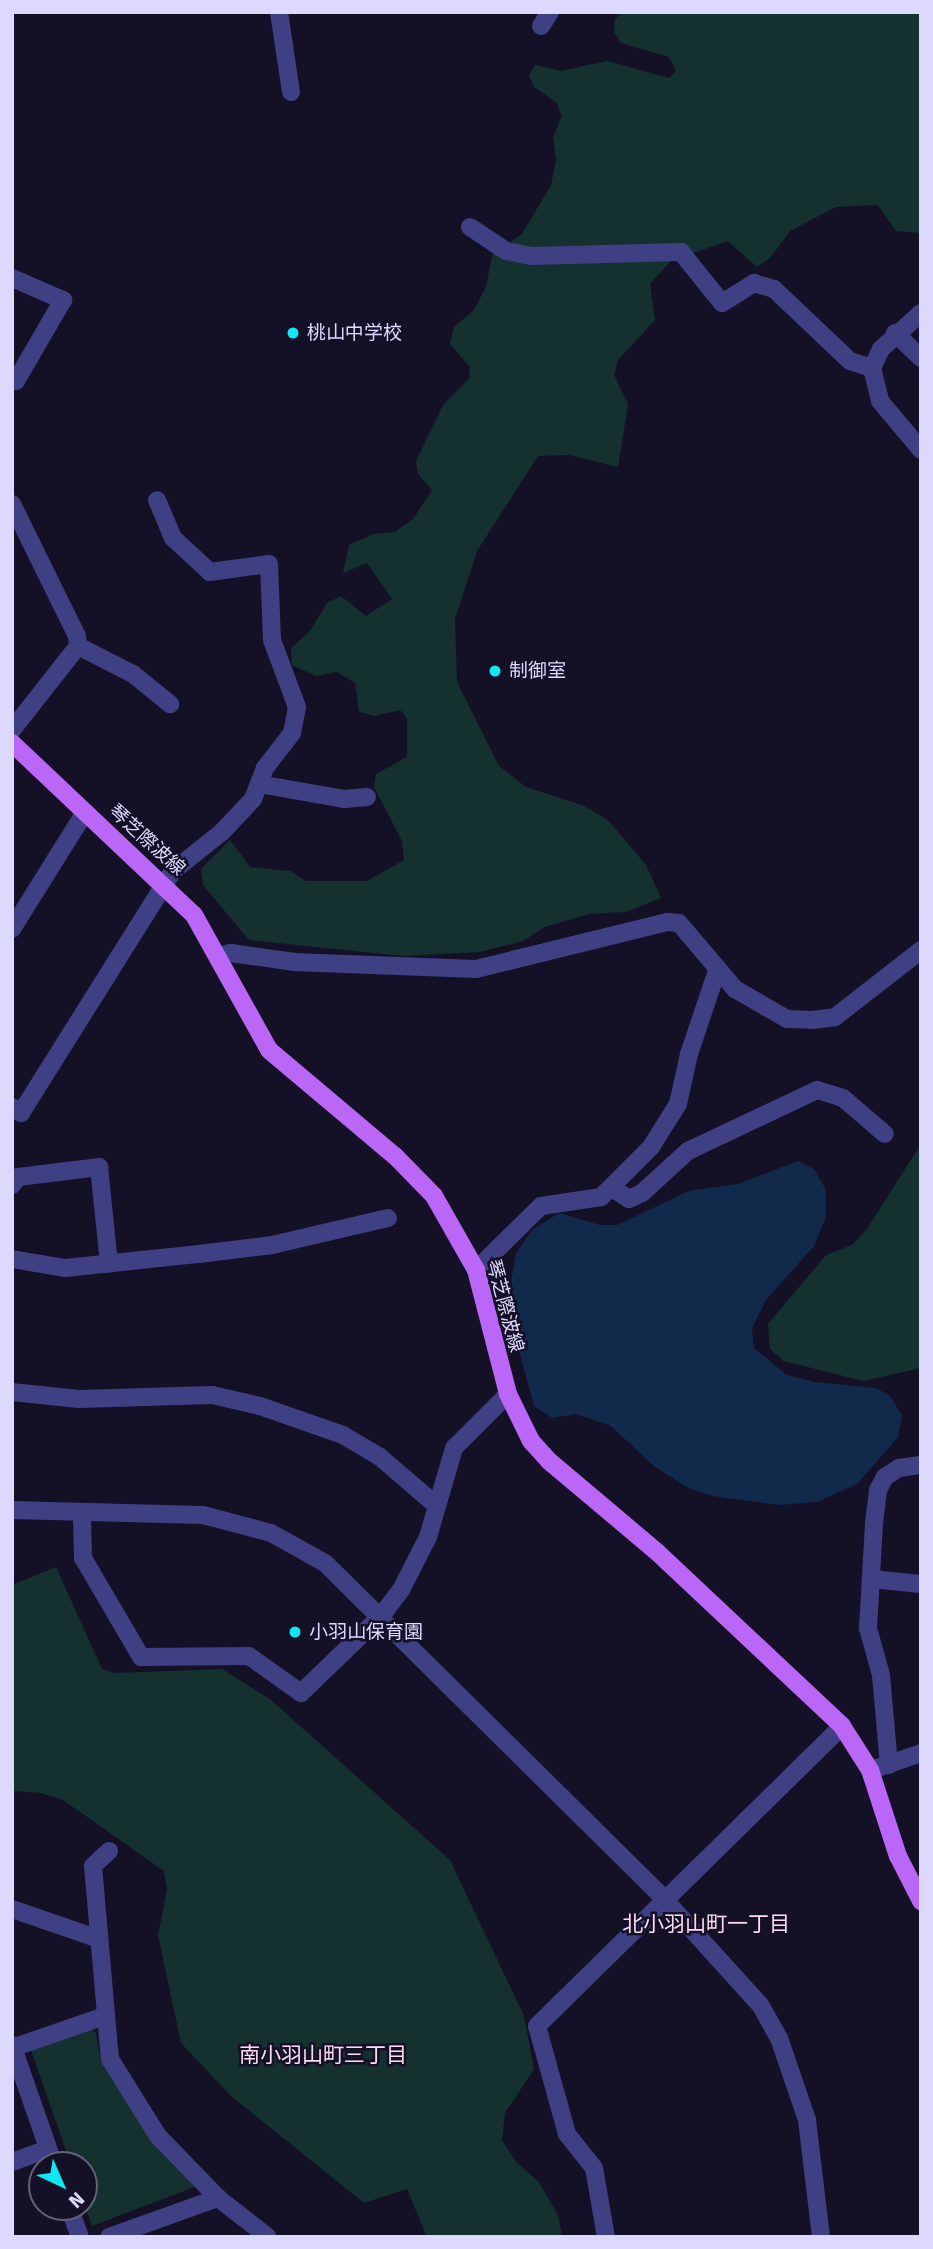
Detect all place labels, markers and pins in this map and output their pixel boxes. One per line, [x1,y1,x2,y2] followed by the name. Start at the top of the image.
[307,322,402,344] place label: 桃山中学校
[285,325,301,341] marker: 桃山中学校
[509,660,566,682] place label: 制御室
[487,663,503,679] marker: 制御室
[309,1621,423,1643] place label: 小羽山保育園
[287,1624,303,1640] marker: 小羽山保育園

